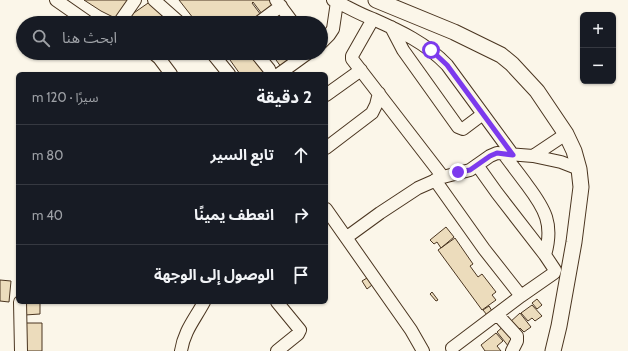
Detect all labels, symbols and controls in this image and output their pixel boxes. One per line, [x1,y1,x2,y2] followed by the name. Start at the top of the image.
[580,12,616,84] map controls
[580,12,616,48] button: +
[16,16,328,60] search box
[30,27,52,49] icon: search
[62,29,117,47] text: ابحث هنا
[422,41,440,59] route start
[580,48,616,84] button: −
[256,87,312,107] text: 2 دقيقة
[32,89,98,105] text: سيرًا · 120 m
[290,144,312,166] icon: ahead
[210,146,274,164] text: تابع السير
[32,147,63,163] text: 80 m
[449,163,467,181] route end
[290,204,312,226] icon: right
[194,206,274,224] text: انعطف يمينًا
[32,207,63,223] text: 40 m
[290,264,312,286] icon: arrive
[154,266,274,284] text: الوصول إلى الوجهة

